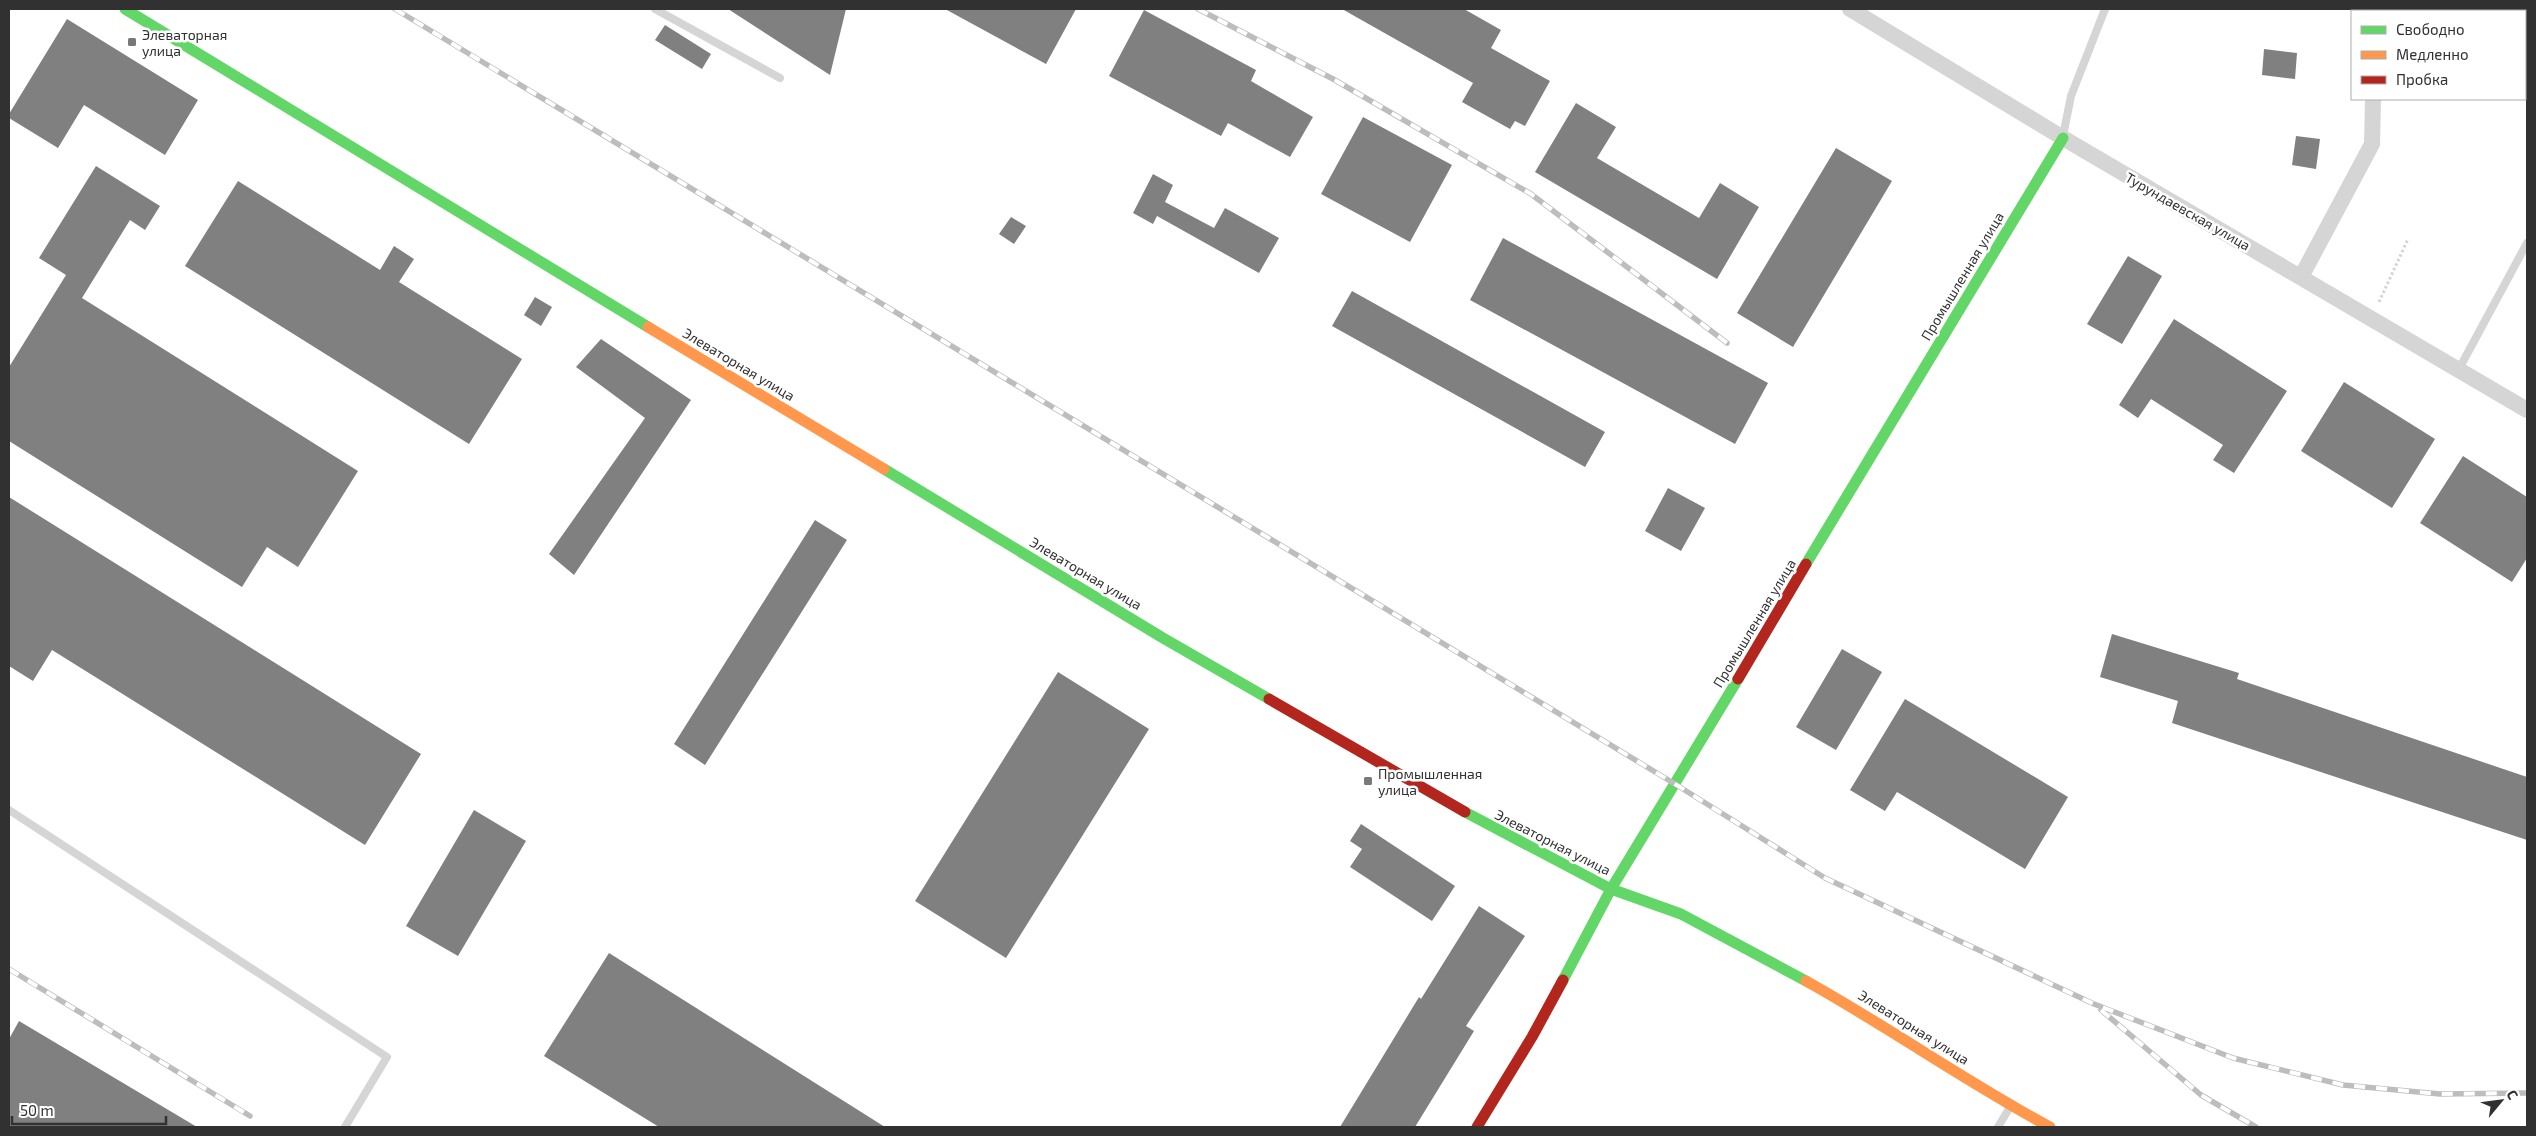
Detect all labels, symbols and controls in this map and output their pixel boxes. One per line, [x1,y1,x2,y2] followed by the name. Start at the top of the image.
[2351,10,2526,100] legend
[2396,20,2465,38] text: Свободно
[142,26,227,59] place label: Элеваторная улица
[126,36,138,48] marker: Элеваторная улица
[2396,45,2469,63] text: Медленно
[2396,70,2448,88] text: Пробка
[2122,168,2254,254] street label: Турундаевская улица
[1917,209,2007,343] street label: Промышленная улица
[680,324,798,404] street label: Элеваторная улица
[1027,533,1145,613] street label: Элеваторная улица
[1709,556,1799,690] street label: Промышленная улица
[1378,765,1482,798] place label: Промышленная улица
[1362,775,1374,787] marker: Промышленная улица
[1492,805,1614,879] street label: Элеваторная улица
[1855,986,1973,1068] street label: Элеваторная улица
[2476,1076,2526,1126] north arrow
[2503,1087,2522,1102] text: С
[12,1094,166,1126] scale bar
[20,1101,54,1119] text: 50 m

